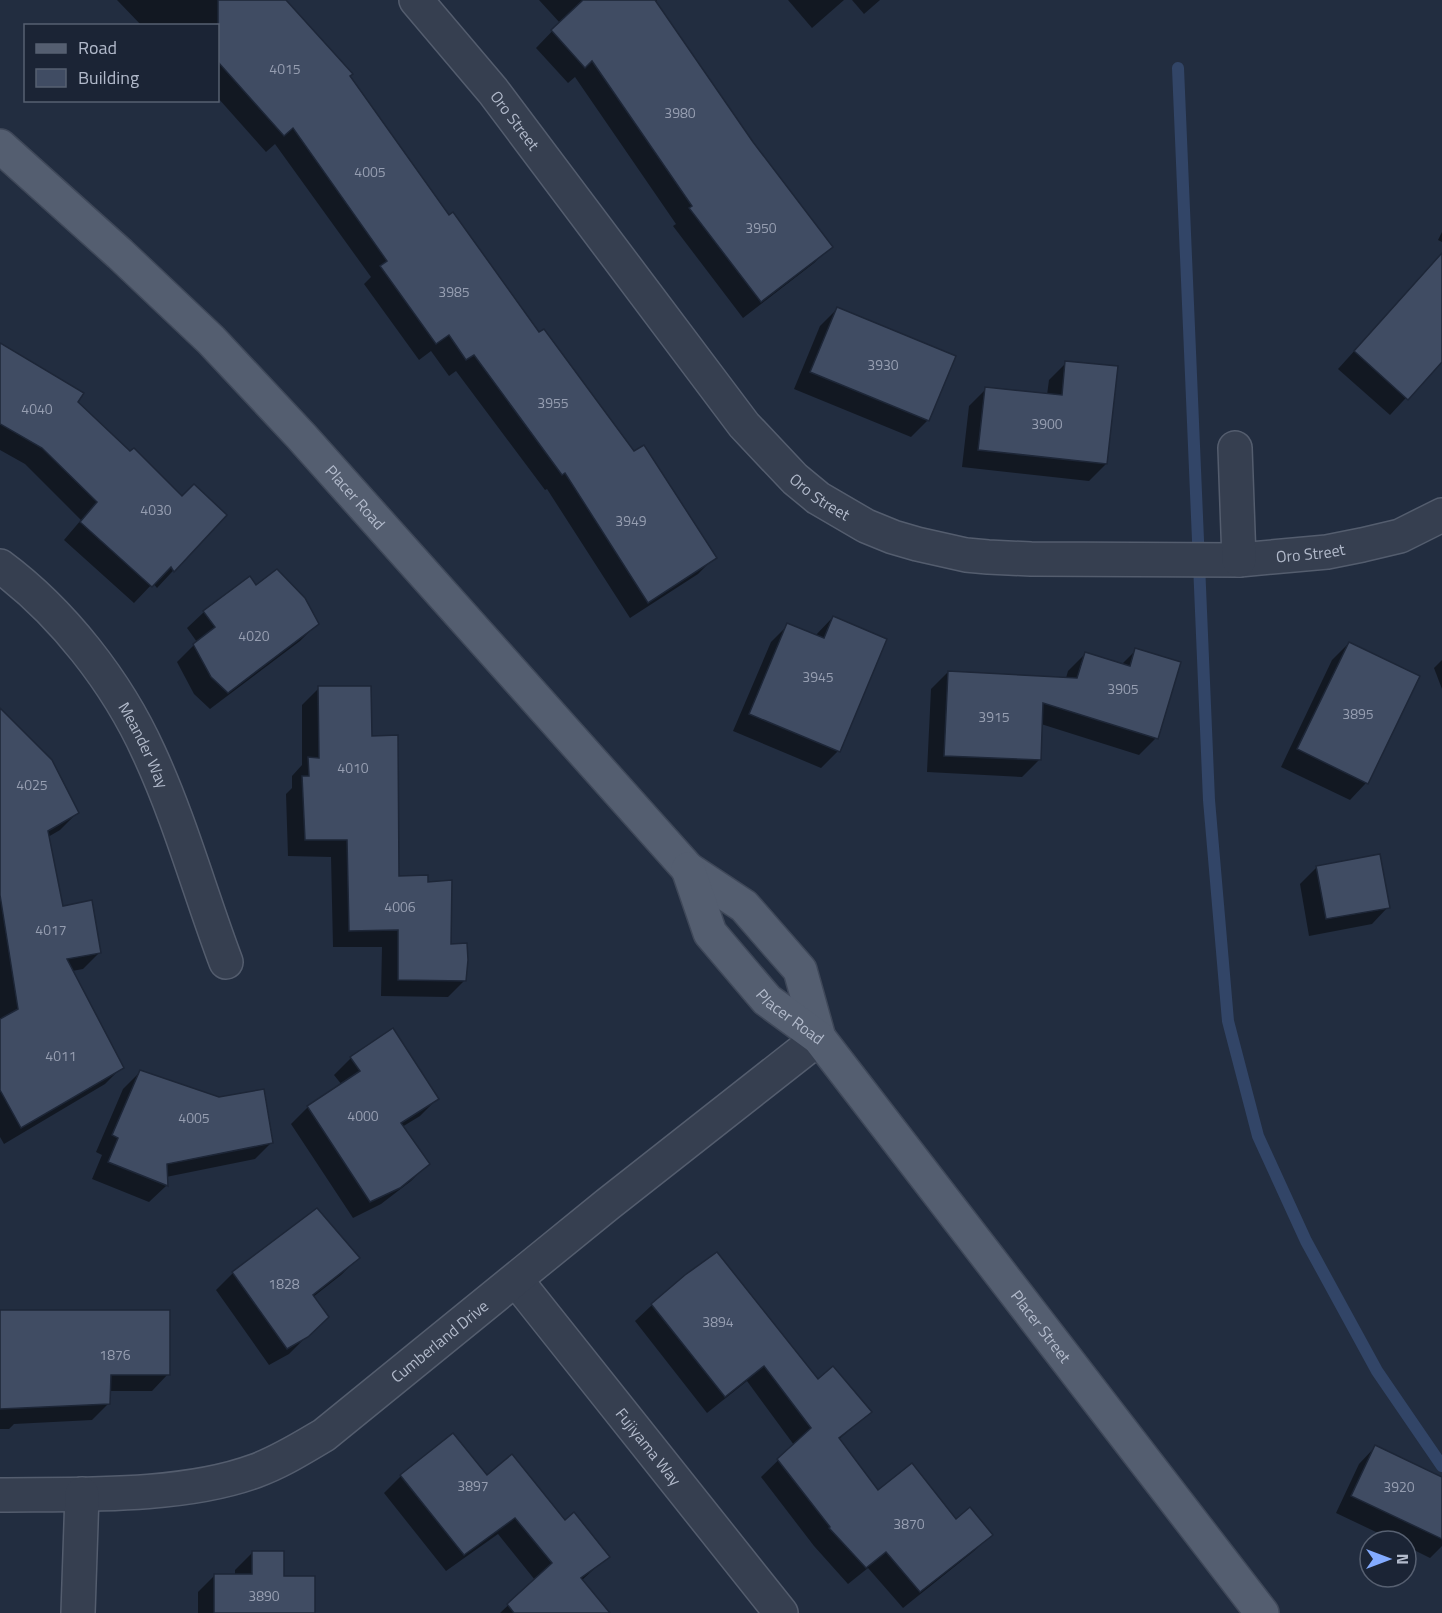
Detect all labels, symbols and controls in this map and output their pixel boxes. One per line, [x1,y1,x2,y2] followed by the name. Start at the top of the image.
[24,24,219,102] legend
[78,34,117,61] text: Road
[269,58,301,79] house number: 4015
[78,64,139,91] text: Building
[485,86,546,156] street label: Oro Street
[664,102,696,123] house number: 3980
[354,161,386,182] house number: 4005
[745,217,777,238] house number: 3950
[438,281,470,302] house number: 3985
[867,354,899,375] house number: 3930
[537,392,569,413] house number: 3955
[21,398,53,419] house number: 4040
[1031,413,1063,434] house number: 3900
[320,459,391,535] street label: Placer Road
[784,467,855,526] street label: Oro Street
[140,499,172,520] house number: 4030
[615,510,647,531] house number: 3949
[1275,537,1347,569] street label: Oro Street
[238,625,270,646] house number: 4020
[802,666,834,687] house number: 3945
[1107,678,1139,699] house number: 3905
[113,697,175,792] street label: Meander Way
[1342,703,1374,724] house number: 3895
[978,706,1010,727] house number: 3915
[337,757,369,778] house number: 4010
[16,774,48,795] house number: 4025
[384,896,416,917] house number: 4006
[35,919,67,940] house number: 4017
[750,983,829,1050] street label: Placer Road
[45,1045,77,1066] house number: 4011
[347,1105,379,1126] house number: 4000
[178,1107,210,1128] house number: 4005
[268,1273,300,1294] house number: 1828
[1005,1285,1077,1368] street label: Placer Street
[385,1294,493,1388] street label: Cumberland Drive
[702,1311,734,1332] house number: 3894
[99,1344,131,1365] house number: 1876
[610,1402,687,1491] street label: Fujiyama Way
[457,1475,489,1496] house number: 3897
[1383,1476,1415,1497] house number: 3920
[893,1513,925,1534] house number: 3870
[1358,1529,1418,1589] north arrow
[1391,1553,1415,1565] text: N
[248,1585,280,1606] house number: 3890

